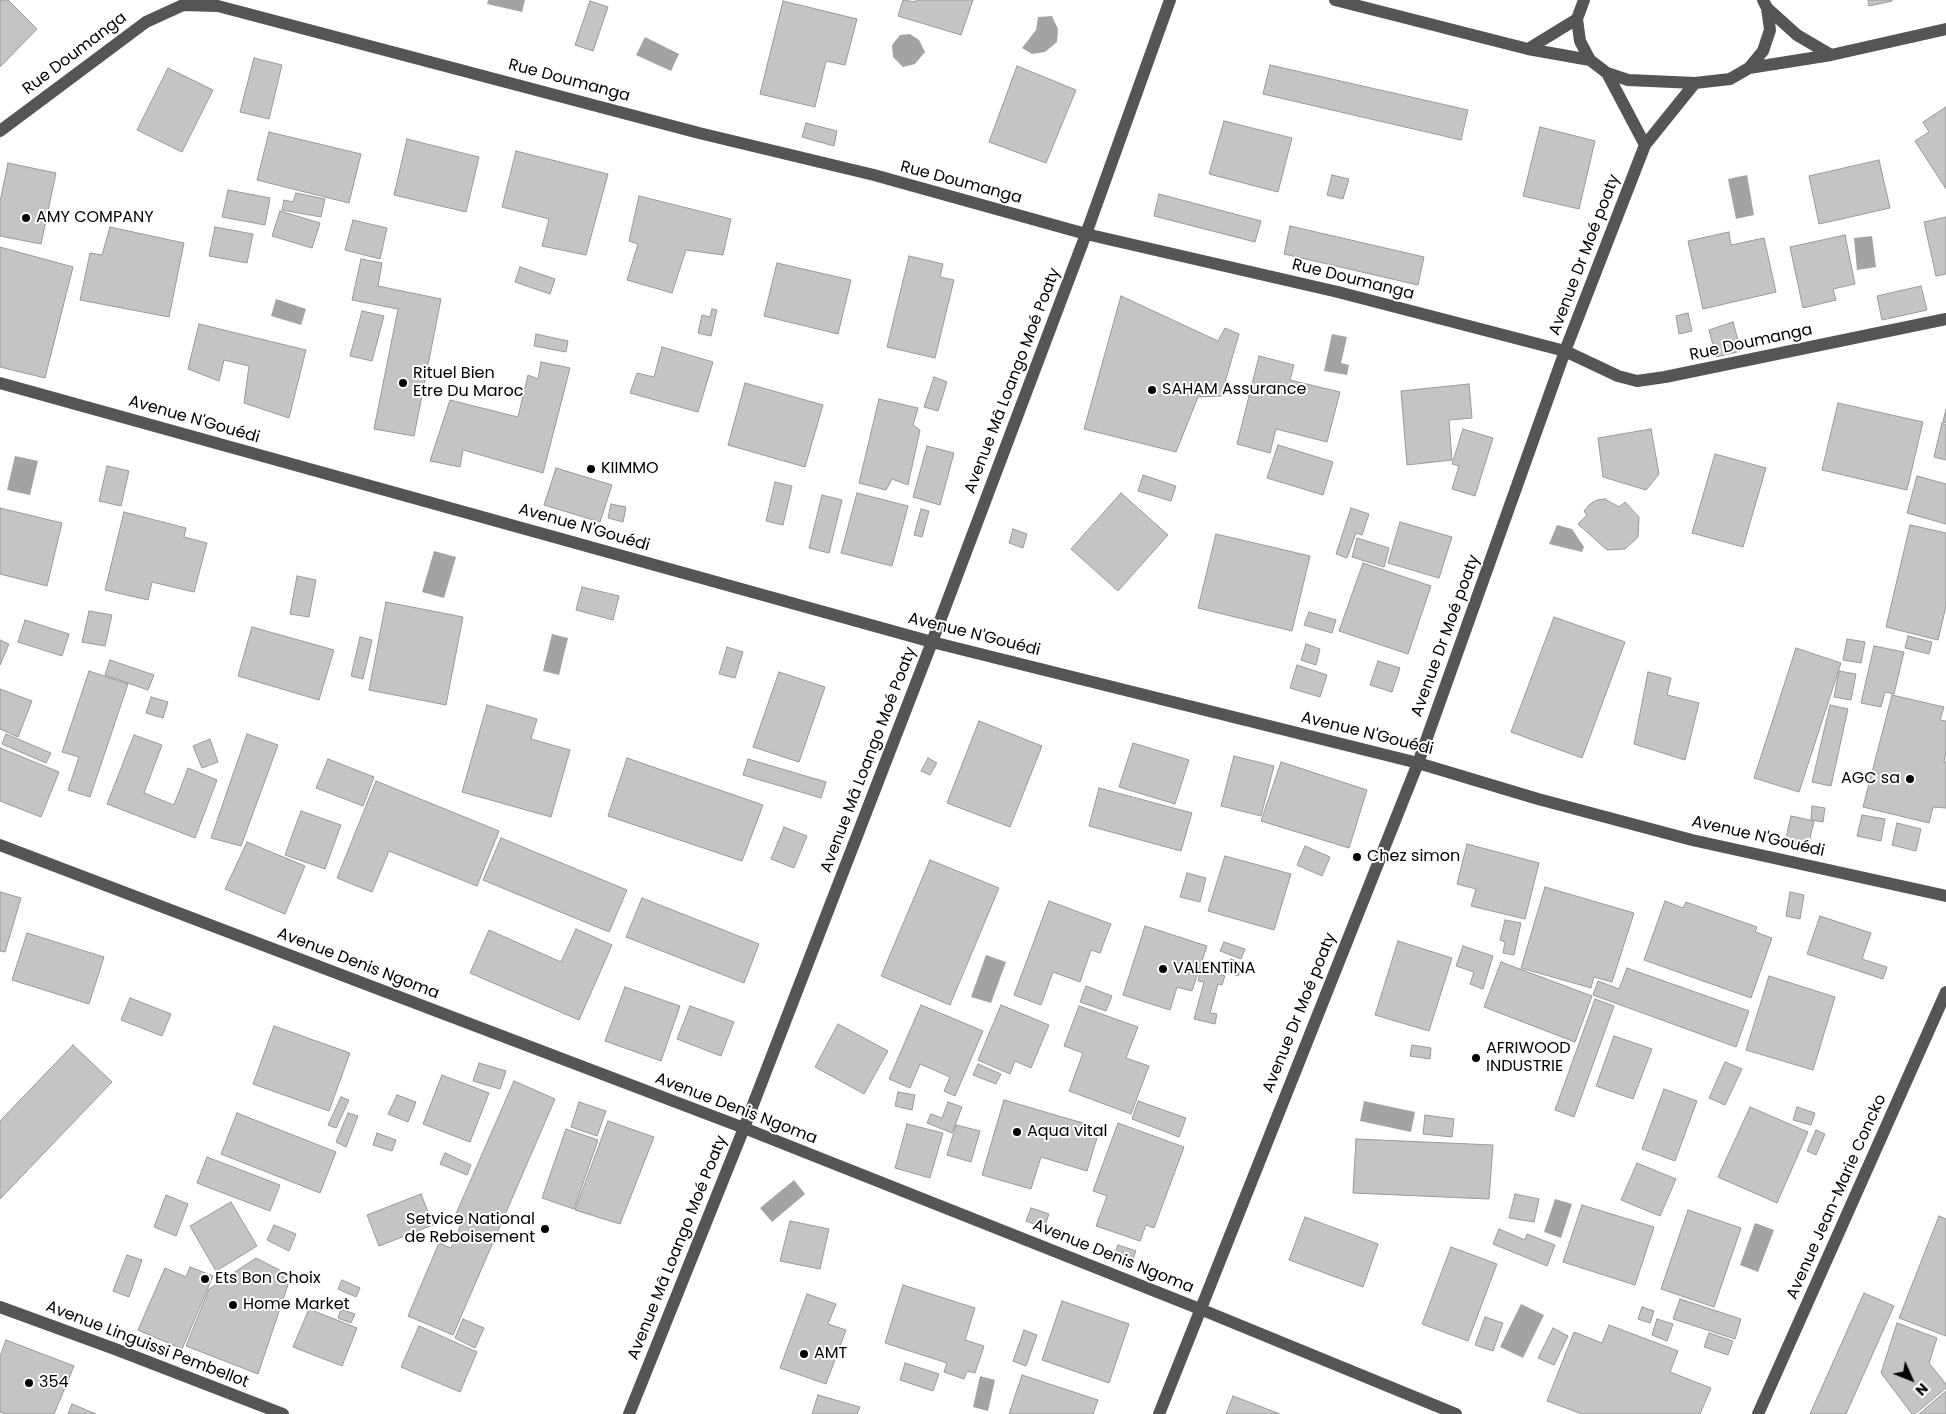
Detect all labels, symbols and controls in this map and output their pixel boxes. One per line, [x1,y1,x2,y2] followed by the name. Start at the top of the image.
[19,9,131,99] street label: Rue Doumanga
[506,56,632,106] street label: Rue Doumanga
[898,158,1024,208] street label: Rue Doumanga
[1545,172,1625,338] street label: Avenue Dr Moé poaty
[36,208,154,228] place label: AMY COMPANY
[20,212,32,224] marker: AMY COMPANY
[1290,256,1416,304] street label: Rue Doumanga
[961,265,1065,497] street label: Avenue Mâ Loango Moé Poaty
[1688,321,1814,365] street label: Rue Doumanga
[413,364,524,402] place label: Rituel Bien Etre Du Maroc
[397,377,409,389] marker: Rituel Bien Etre Du Maroc
[1162,380,1306,400] place label: SAHAM Assurance
[1146,384,1158,396] marker: SAHAM Assurance
[126,392,262,448] street label: Avenue N'Gouédi
[601,459,659,479] place label: KIIMMO
[585,463,597,475] marker: KIIMMO
[516,500,652,556] street label: Avenue N'Gouédi
[1408,552,1484,720] street label: Avenue Dr Moé poaty
[906,609,1042,661] street label: Avenue N'Gouédi
[817,644,921,876] street label: Avenue Mâ Loango Moé Poaty
[1299,708,1435,760] street label: Avenue N'Gouédi
[1841,769,1900,789] place label: AGC sa
[1904,773,1916,785] marker: AGC sa
[1690,812,1826,862] street label: Avenue N'Gouédi
[1367,847,1460,867] place label: Chez simon
[1351,851,1363,863] marker: Chez simon
[274,924,442,1004] street label: Avenue Denis Ngoma
[1259,930,1341,1096] street label: Avenue Dr Moé poaty
[1173,959,1256,979] place label: VALENTINA
[1157,963,1169,975] marker: VALENTINA
[1486,1039,1571,1077] place label: AFRIWOOD INDUSTRIE
[1470,1052,1482,1064] marker: AFRIWOOD INDUSTRIE
[652,1069,820,1149] street label: Avenue Denis Ngoma
[1783,1092,1891,1302] street label: Avenue Jean-Marie Concko
[1027,1122,1107,1142] place label: Aqua vital
[1011,1126,1023,1138] marker: Aqua vital
[624,1133,732,1363] street label: Avenue Mâ Loango Moé Poaty
[405,1210,535,1248] place label: Setvice National de Reboisement
[1030,1216,1196,1298] street label: Avenue Denis Ngoma
[539,1223,551,1235] marker: Setvice National de Reboisement
[215,1269,321,1289] place label: Ets Bon Choix
[199,1273,211,1285] marker: Ets Bon Choix
[243,1295,350,1315] place label: Home Market
[43,1297,251,1393] street label: Avenue Linguissi Pembellot
[227,1299,239,1311] marker: Home Market
[814,1344,847,1364] place label: AMT
[798,1348,810,1360] marker: AMT
[1886,1354,1936,1404] north arrow
[39,1373,69,1393] place label: 354
[23,1377,35,1389] marker: 354
[1911,1379,1933,1400] text: N

